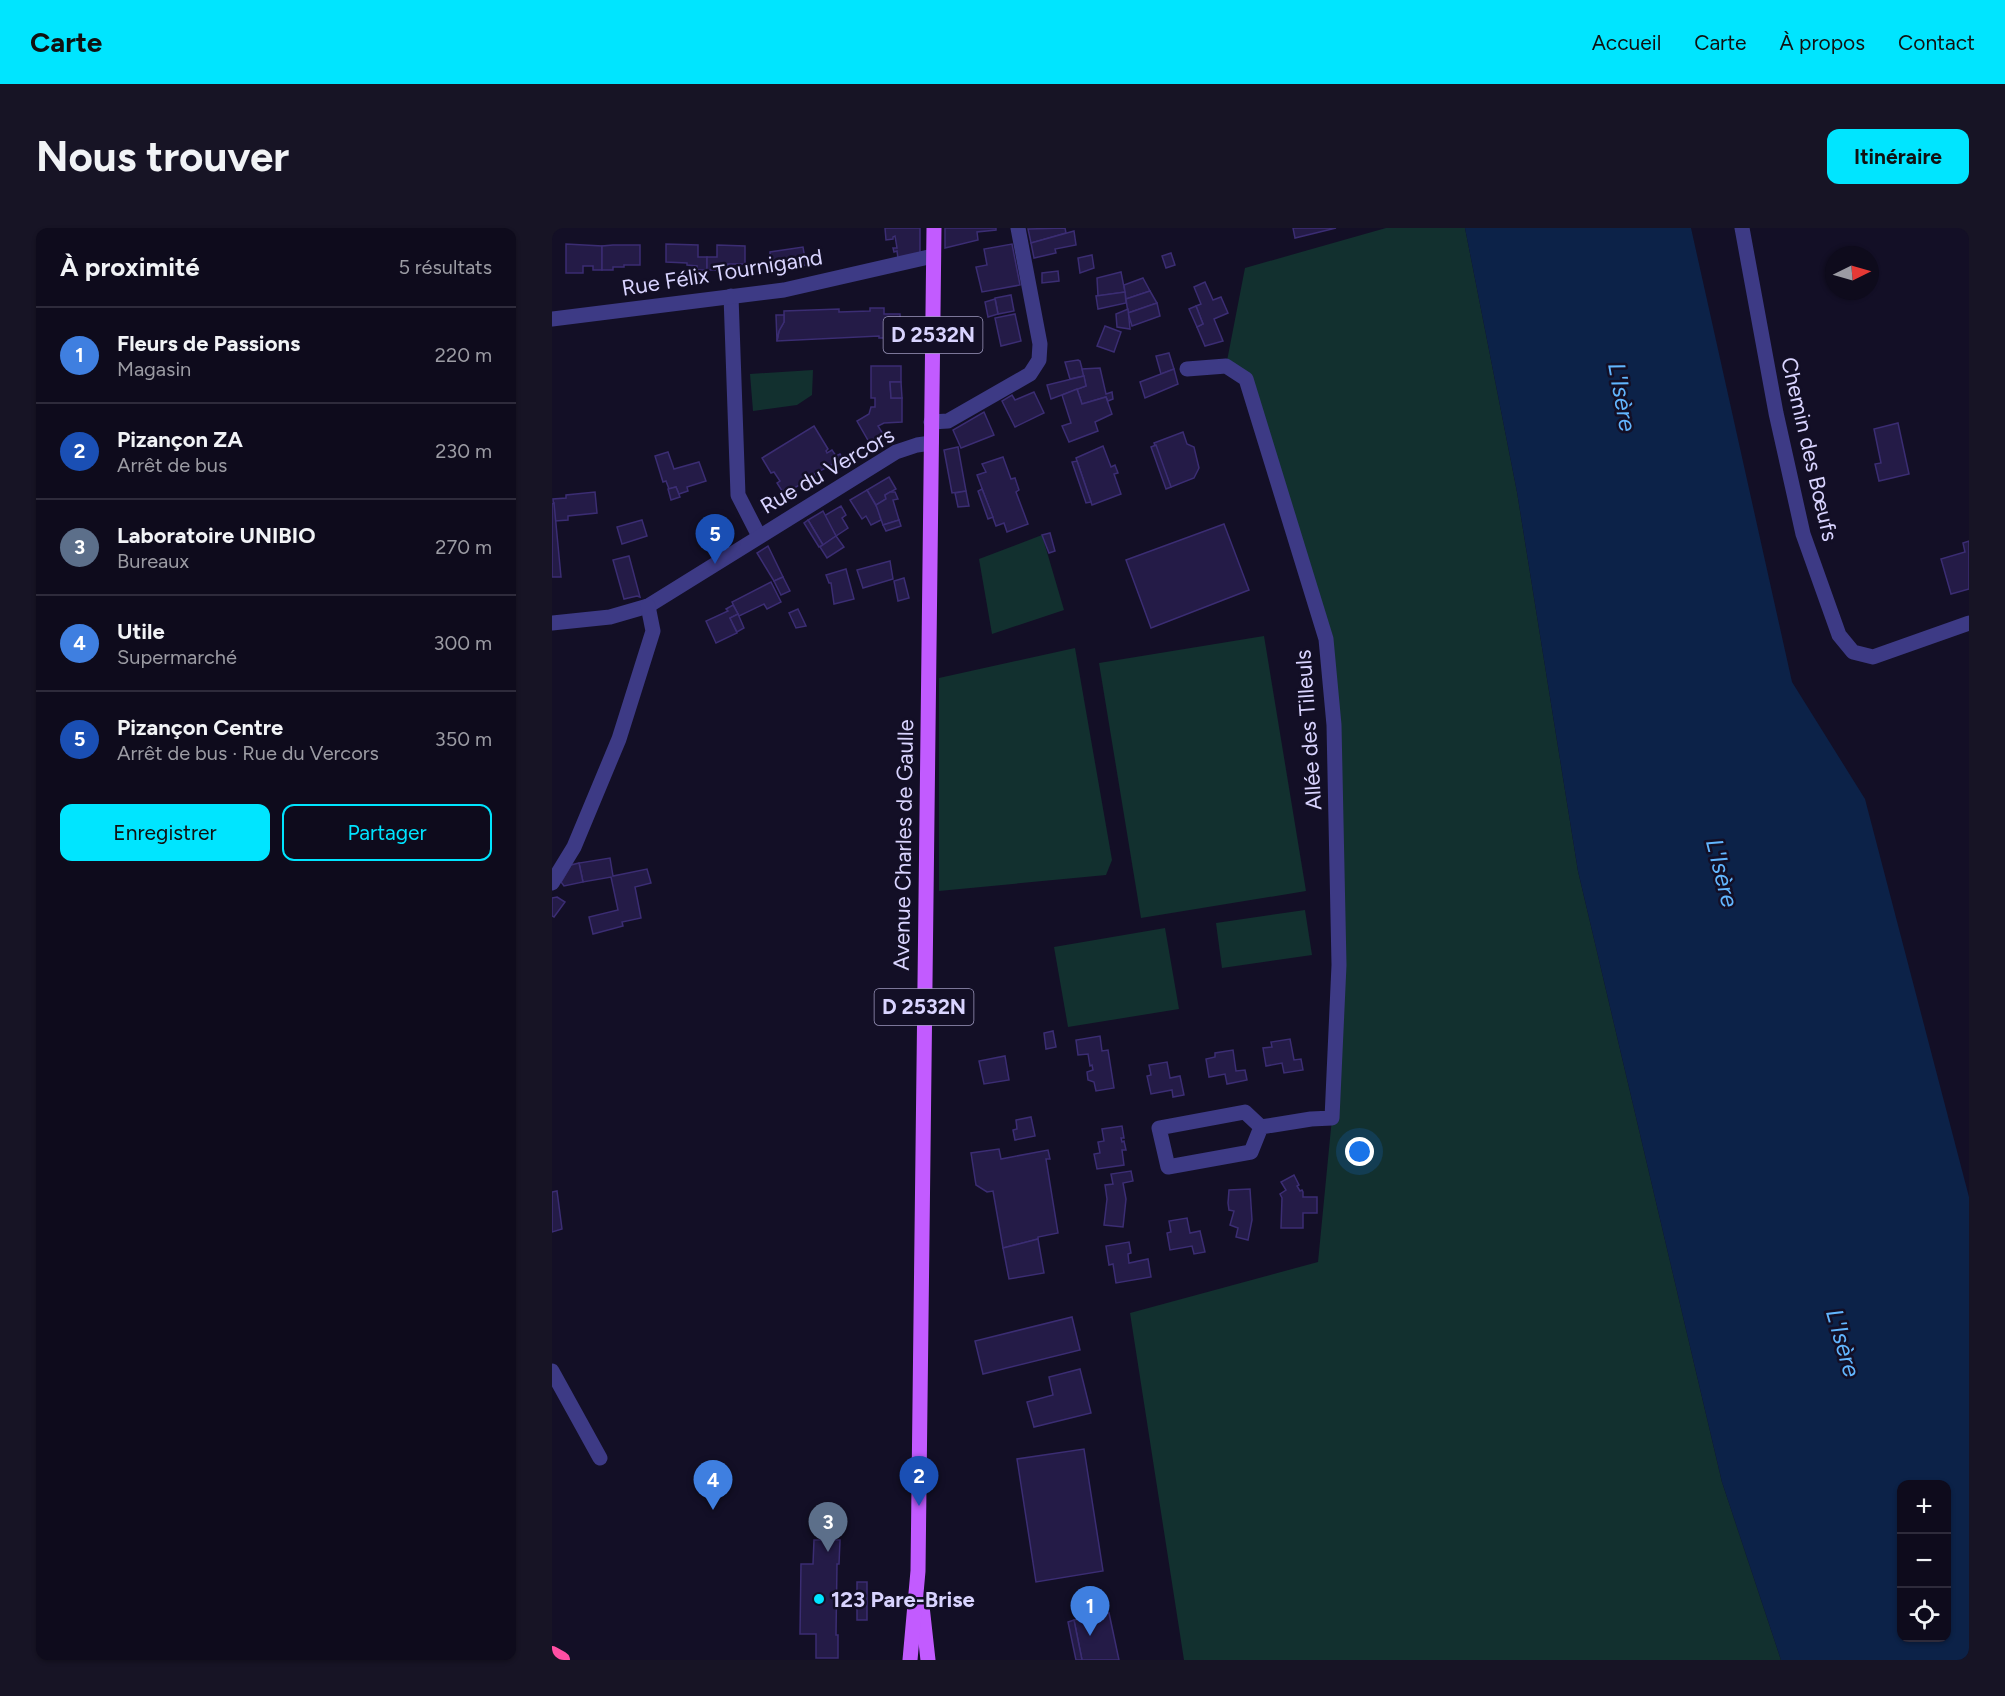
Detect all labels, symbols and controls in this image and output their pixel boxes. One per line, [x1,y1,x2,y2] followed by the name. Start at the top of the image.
[30,25,102,59] text: Carte
[1592,30,1661,55] text: Accueil
[1694,30,1747,55] text: Carte
[1780,30,1865,55] text: À propos
[1898,30,1975,55] text: Contact
[1827,129,1969,184] button: Itinéraire
[36,131,289,182] text: Nous trouver
[620,243,825,302] street label: Rue Félix Tournigand
[1825,246,1879,300] north arrow
[60,251,200,283] text: À proximité
[398,255,492,279] text: 5 résultats
[884,317,982,353] road number: D 2532N
[117,330,300,357] text: Fleurs de Passions
[75,343,84,367] text: 1
[435,343,492,367] text: 220 m
[1775,354,1844,544] street label: Chemin des Bœufs
[117,357,191,381] text: Magasin
[1602,360,1643,434] water label: L'Isère
[755,421,899,520] street label: Rue du Vercors
[117,426,243,453] text: Pizançon ZA
[74,439,85,463] text: 2
[435,439,492,463] text: 230 m
[117,453,227,477] text: Arrêt de bus
[696,514,734,564] pin: 5
[117,522,315,549] text: Laboratoire UNIBIO
[74,535,85,559] text: 3
[435,535,492,559] text: 270 m
[117,549,189,573] text: Bureaux
[117,618,165,645] text: Utile
[73,631,86,655] text: 4
[434,631,492,655] text: 300 m
[117,645,237,669] text: Supermarché
[1289,649,1328,811] street label: Allée des Tilleuls
[117,714,283,741] text: Pizançon Centre
[888,719,919,971] street label: Avenue Charles de Gaulle
[74,727,85,751] text: 5
[435,727,492,751] text: 350 m
[117,741,379,765] text: Arrêt de bus · Rue du Vercors
[60,804,270,861] button: Enregistrer
[282,804,492,861] button: Partager
[1700,836,1745,910] water label: L'Isère
[874,989,974,1025] road number: D 2532N
[1345,1137,1374,1166] your location
[1820,1305,1867,1380] water label: L'Isère
[900,1456,938,1506] pin: 2
[694,1460,732,1510] pin: 4
[1897,1480,1951,1642] map controls
[1897,1480,1951,1534] button: +
[808,1502,848,1552] pin: 3
[1897,1534,1951,1588] button: −
[831,1586,975,1613] place label: 123 Pare-Brise
[1070,1586,1110,1636] pin: 1
[1897,1588,1951,1642] button: locate
[812,1592,826,1606] marker: 123 Pare-Brise

